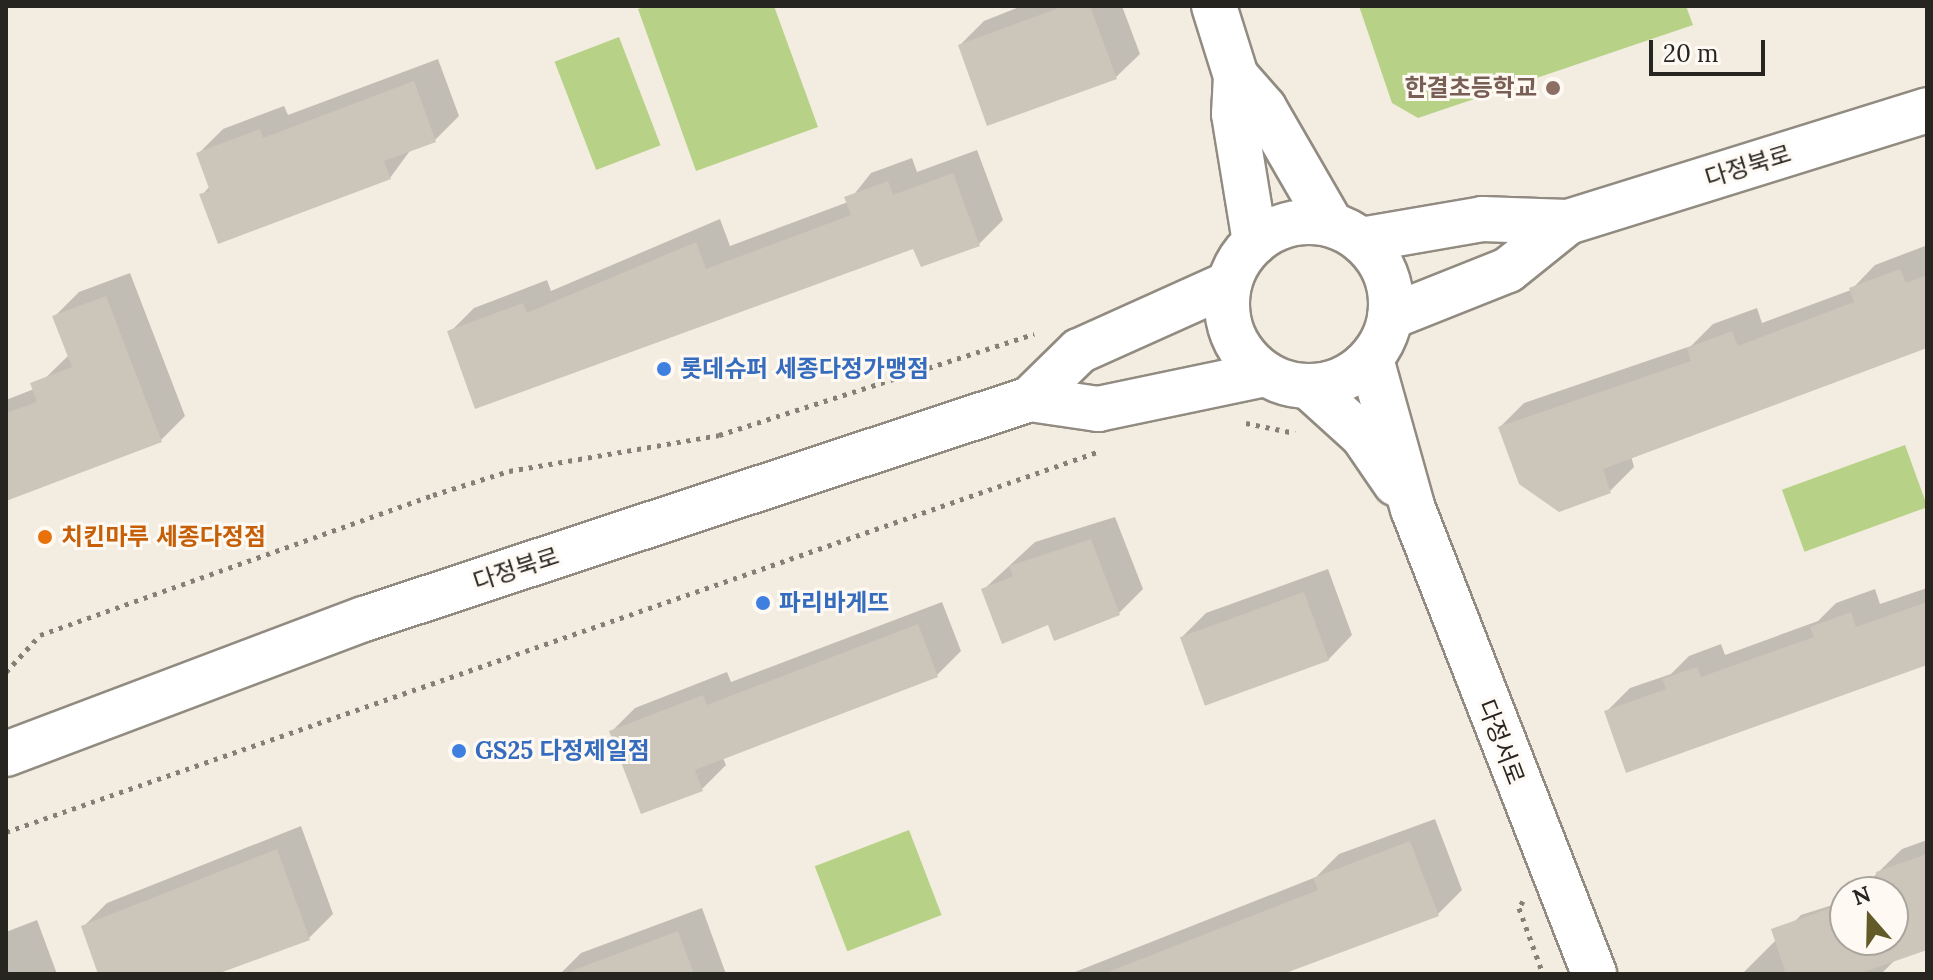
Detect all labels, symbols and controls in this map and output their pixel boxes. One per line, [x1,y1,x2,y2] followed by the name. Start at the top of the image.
[1653,24,1769,74] scale bar
[1663,38,1719,69] text: 20 m
[1405,74,1537,102] place label: 한결초등학교
[1544,79,1562,97] marker: 한결초등학교
[1702,139,1794,193] street label: 다정북로
[680,355,929,383] place label: 롯데슈퍼 세종다정가맹점
[655,360,673,378] marker: 롯데슈퍼 세종다정가맹점
[61,523,266,551] place label: 치킨마루 세종다정점
[36,528,54,546] marker: 치킨마루 세종다정점
[470,542,562,596] street label: 다정북로
[779,589,889,617] place label: 파리바게뜨
[754,594,772,612] marker: 파리바게뜨
[1472,696,1530,788] street label: 다정서로
[475,737,650,765] place label: GS25 다정제일점
[450,742,468,760] marker: GS25 다정제일점
[1829,876,1909,956] north arrow
[1849,879,1874,911] text: N

